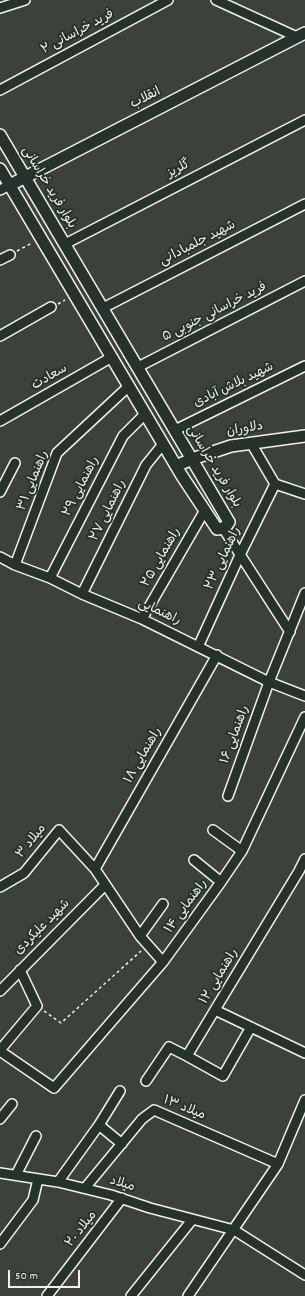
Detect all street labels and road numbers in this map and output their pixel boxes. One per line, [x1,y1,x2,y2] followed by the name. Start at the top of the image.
[39,7,117,59] street label: فرید خراسانی ۲
[128,85,164,113] street label: انقلاب
[17,144,79,232] street label: بلوار فرید خراسانی
[165,157,193,183] street label: گلریز
[157,218,239,270] street label: شهید جلمبادانی
[160,280,270,346] street label: فرید خراسانی جنوبی ۵
[191,360,277,412] street label: شهید بلاش آبادی
[29,362,71,394] street label: سعادت
[226,419,264,441] street label: دلاوران
[182,423,244,511] street label: بلوار فرید خراسانی
[15,449,53,513] street label: راهنمایی ۳۱
[60,454,104,520] street label: راهنمایی ۲۹
[87,478,131,544] street label: راهنمایی ۲۷
[139,525,185,591] street label: راهنمایی ۲۵
[203,525,245,593] street label: راهنمایی ۲۳
[135,596,183,630] street label: راهنمایی
[218,704,254,766] street label: راهنمایی ۱۶
[122,725,166,787] street label: راهنمایی ۱۸
[14,822,50,862] street label: میلاد ۳
[162,877,212,937] street label: راهنمایی ۱۴
[12,897,74,959] street label: شهید علیکردی
[197,946,243,1008] street label: راهنمایی ۱۲
[161,1093,207,1125] street label: میلاد ۱۳
[107,1174,137,1196] street label: میلاد
[63,1209,101,1251] street label: میلاد ۲۰

